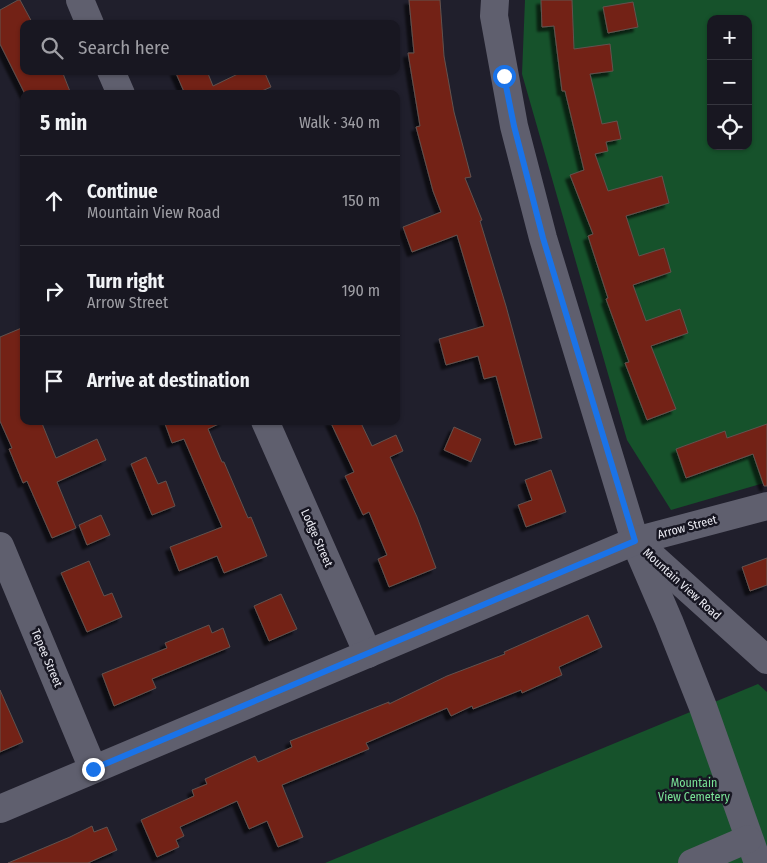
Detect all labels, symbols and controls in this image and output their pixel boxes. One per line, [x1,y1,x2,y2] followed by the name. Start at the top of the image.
[707,15,752,150] map controls
[707,15,752,60] button: +
[20,20,400,75] search box
[38,34,66,62] icon: search
[78,36,170,59] text: Search here
[707,60,752,105] button: −
[493,65,516,88] route start
[707,105,752,150] button: locate
[40,110,87,136] text: 5 min
[299,113,380,132] text: Walk · 340 m
[87,180,158,203] text: Continue
[40,187,68,215] icon: ahead
[342,191,380,210] text: 150 m
[87,203,220,222] text: Mountain View Road
[87,270,164,293] text: Turn right
[40,277,68,305] icon: right
[342,281,380,300] text: 190 m
[87,293,168,312] text: Arrow Street
[40,367,68,395] icon: arrive
[87,369,250,392] text: Arrive at destination
[298,507,336,569] street label: Lodge Street
[656,512,718,542] street label: Arrow Street
[640,545,724,623] street label: Mountain View Road
[29,627,65,689] street label: Tepee Street
[82,758,105,781] route end
[658,776,731,804] park label: Mountain View Cemetery

